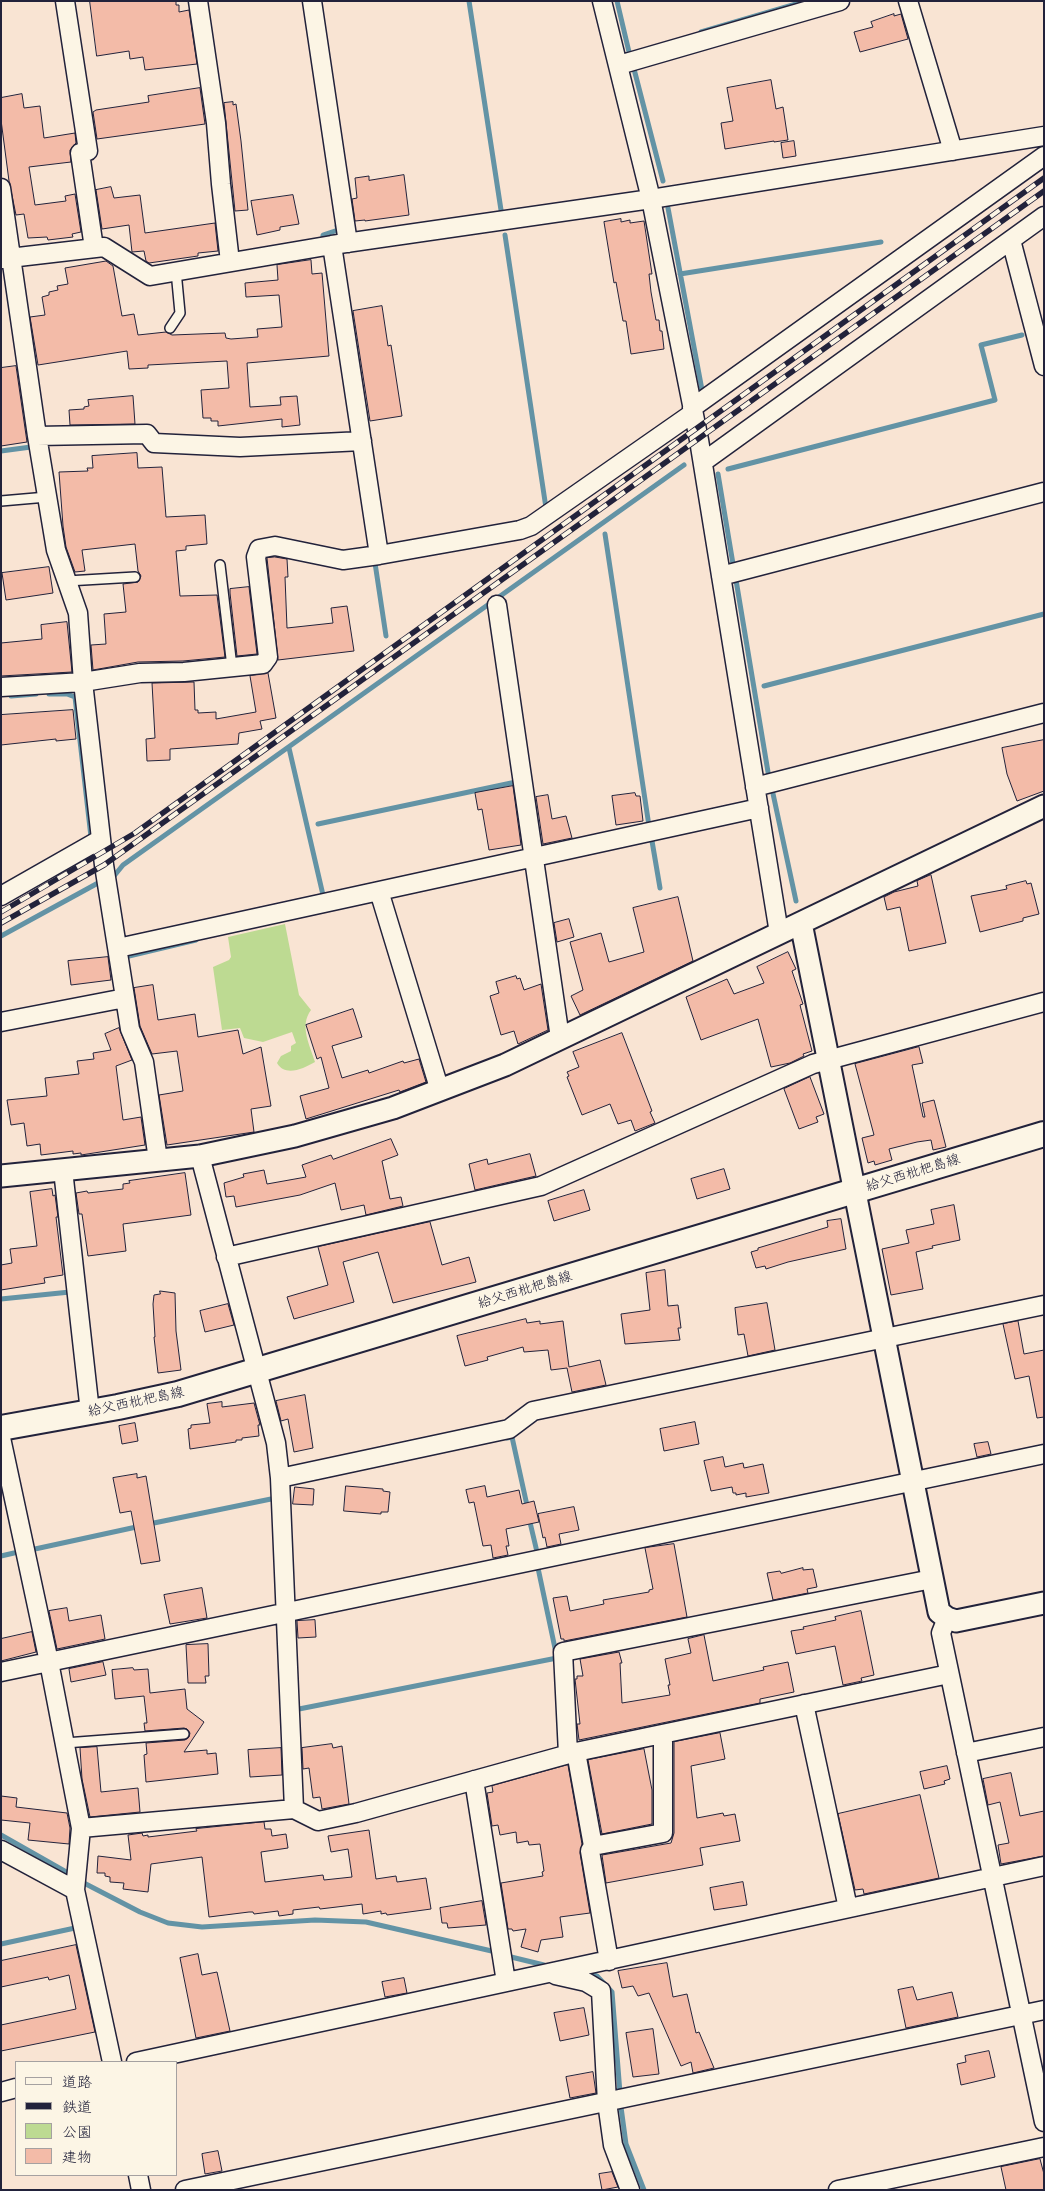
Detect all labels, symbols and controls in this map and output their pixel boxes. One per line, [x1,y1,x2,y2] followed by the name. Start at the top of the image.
[864,1151,962,1195] street label: 給父西枇杷島線
[476,1268,574,1312] street label: 給父西枇杷島線
[86,1384,186,1420] street label: 給父西枇杷島線
[15,2061,178,2176] legend
[62,2069,92,2092] text: 道路
[62,2094,92,2117] text: 鉄道
[62,2119,92,2142] text: 公園
[62,2144,92,2167] text: 建物

